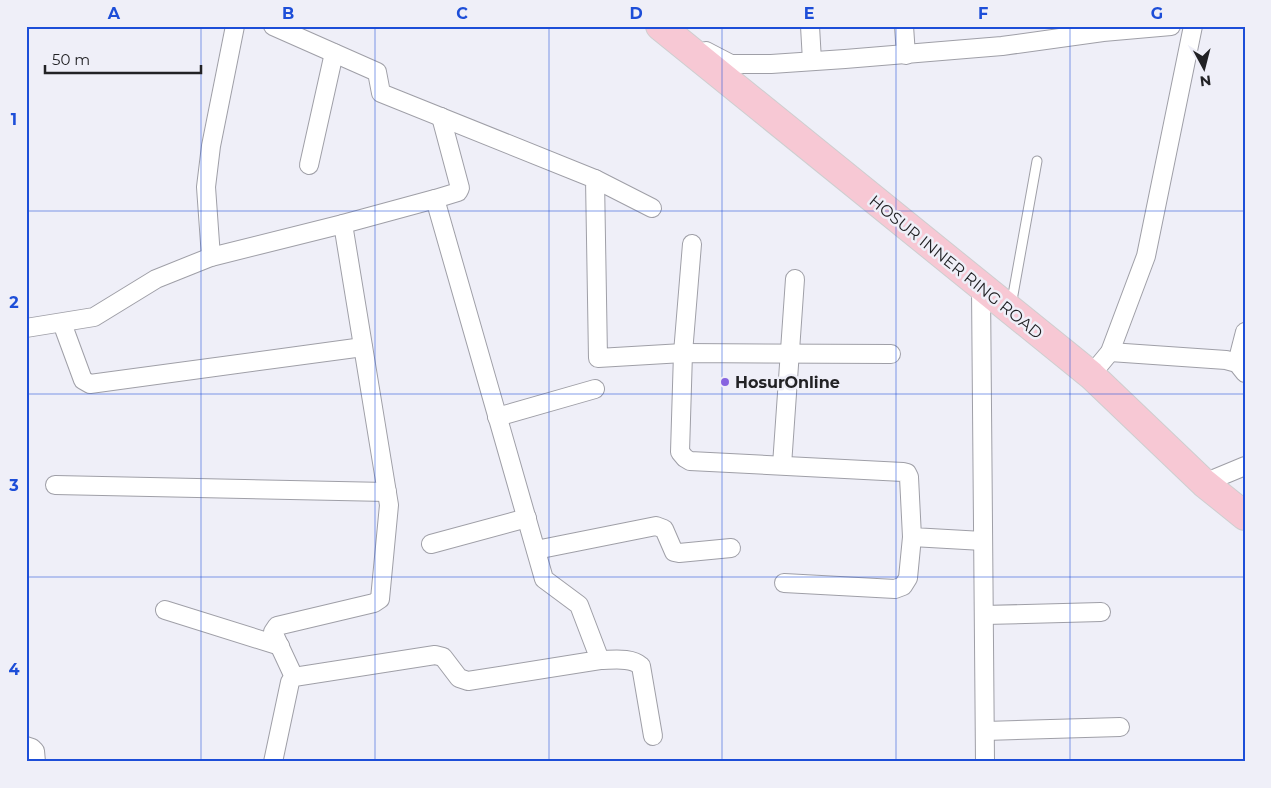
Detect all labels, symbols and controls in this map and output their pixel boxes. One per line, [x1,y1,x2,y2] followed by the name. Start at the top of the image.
[107,4,121,23] text: A
[282,4,294,23] text: B
[456,4,468,23] text: C
[629,4,643,23] text: D
[804,4,814,23] text: E
[978,4,988,23] text: F
[1151,4,1163,23] text: G
[45,42,201,74] scale bar
[1178,42,1228,92] north arrow
[52,50,90,69] text: 50 m
[1199,71,1212,91] text: N
[11,110,17,129] text: 1
[866,191,1046,343] street label: HOSUR INNER RING ROAD
[9,293,19,312] text: 2
[735,373,840,392] place label: HosurOnline
[719,376,731,388] marker: HosurOnline
[8,476,19,495] text: 3
[8,660,20,679] text: 4

